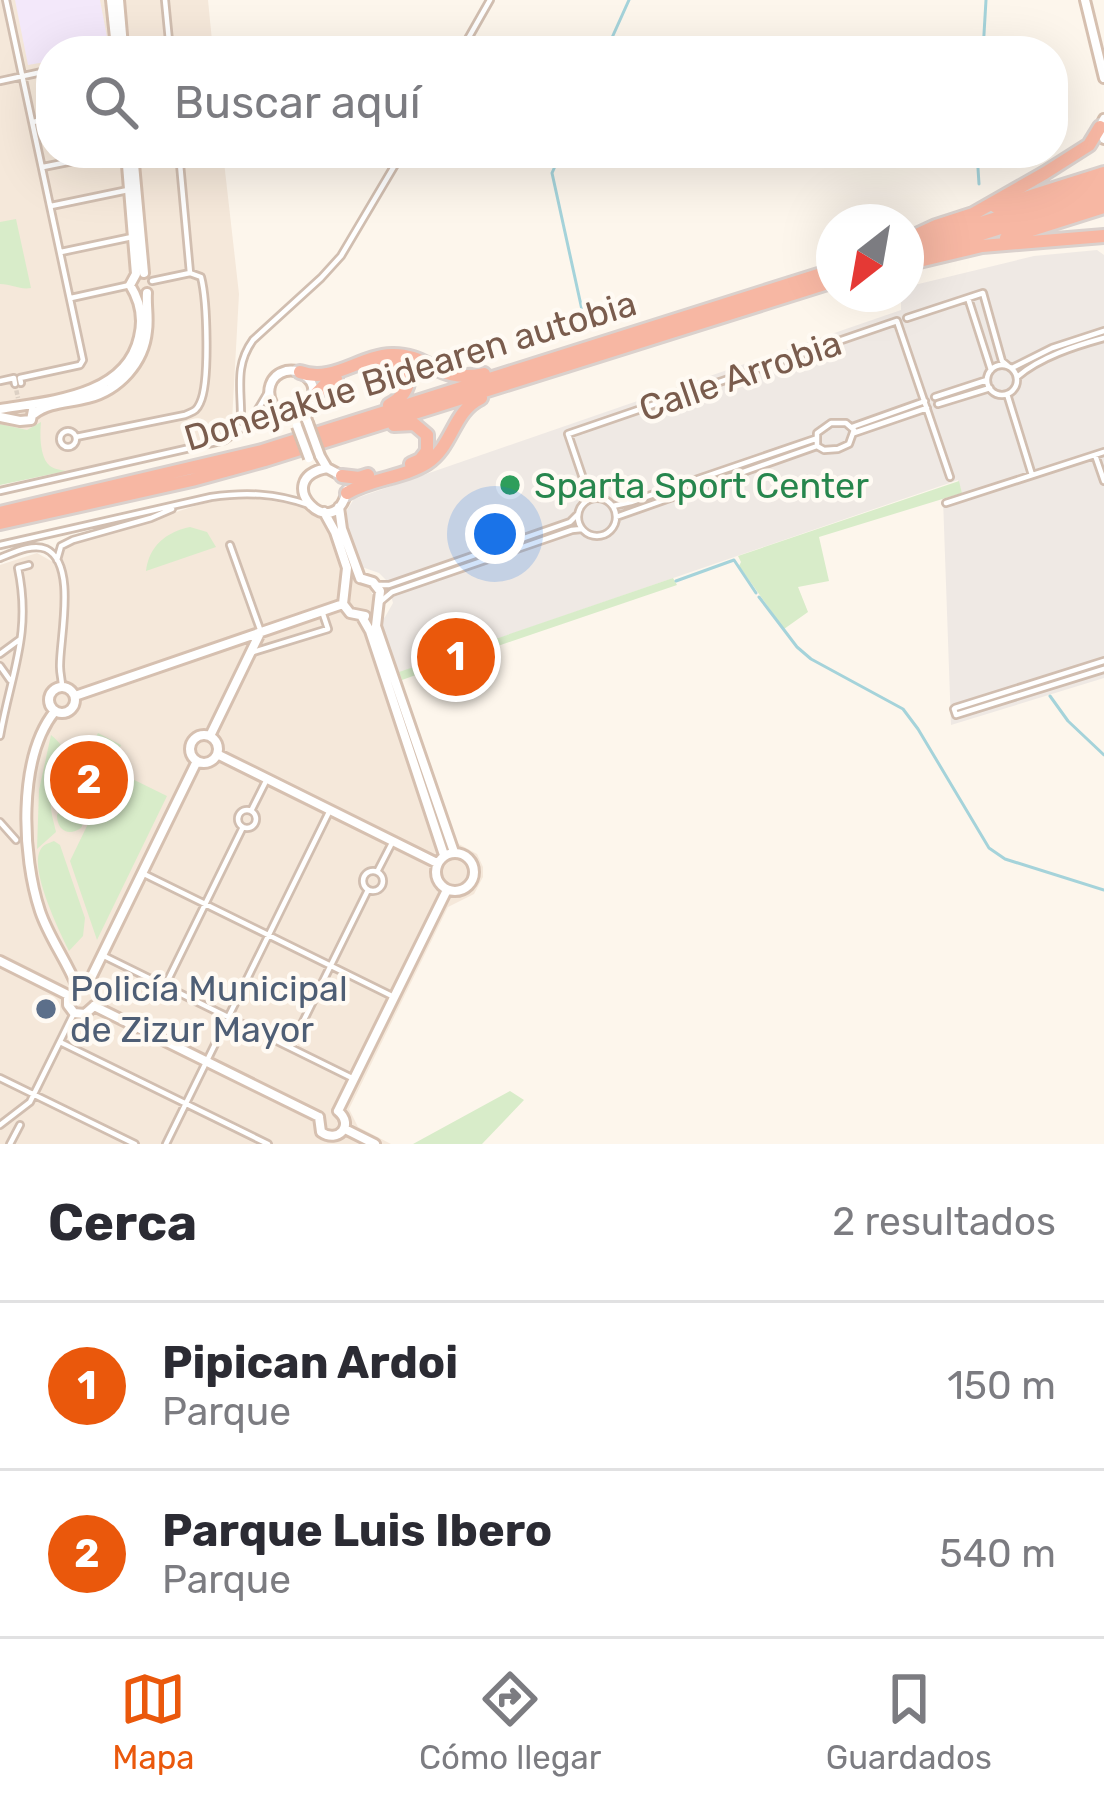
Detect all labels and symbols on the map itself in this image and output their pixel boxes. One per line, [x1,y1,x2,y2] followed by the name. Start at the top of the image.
[816,204,924,312] north arrow
[179,281,641,460] street label: Donejakue Bidearen autobia
[633,321,847,430] street label: Calle Arrobia
[534,464,869,507] place label: Sparta Sport Center
[497,472,523,498] marker: Sparta Sport Center
[465,504,525,564] your location
[417,612,495,702] pin: 1
[50,735,128,825] pin: 2
[70,967,348,1051] place label: Policía Municipal de Zizur Mayor
[33,996,59,1022] marker: Policía Municipal de Zizur Mayor

